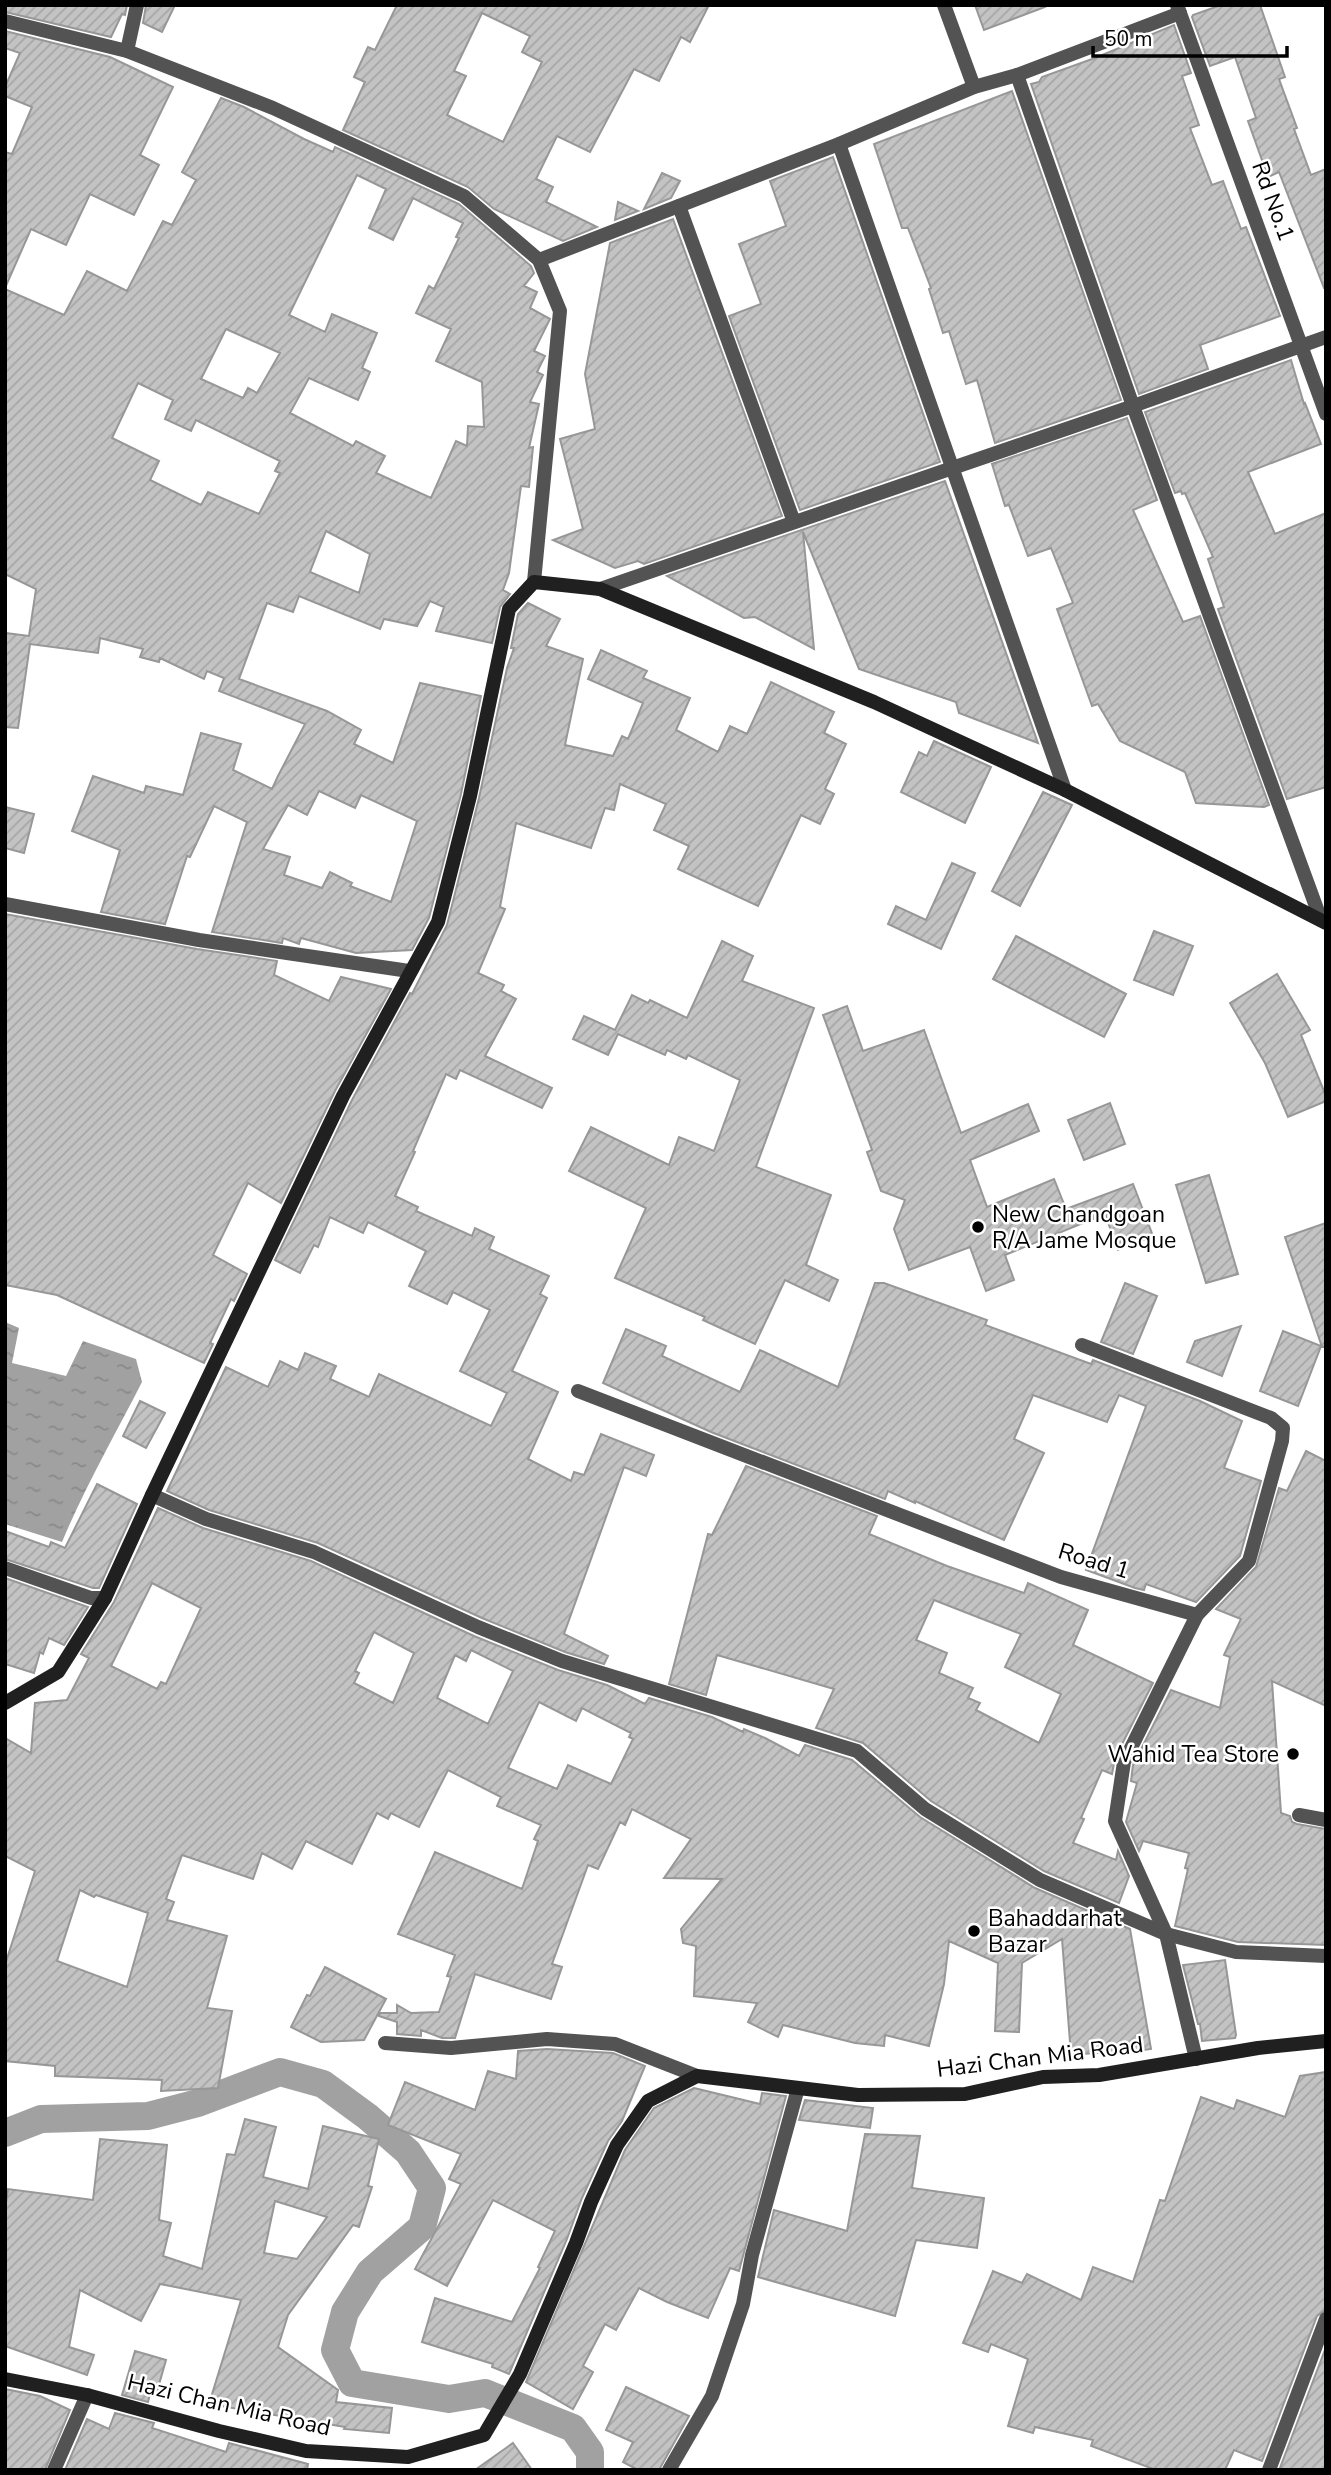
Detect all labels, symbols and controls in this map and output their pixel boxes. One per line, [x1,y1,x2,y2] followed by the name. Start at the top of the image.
[1093,14,1287,58] scale bar
[1104,25,1153,53] text: 50 m
[1244,157,1302,245] street label: Rd No.1
[992,1199,1176,1256] place label: New Chandgoan R/A Jame Mosque
[970,1219,986,1235] marker: New Chandgoan R/A Jame Mosque
[1054,1535,1134,1587] street label: Road 1
[1108,1739,1279,1770] place label: Wahid Tea Store
[1285,1746,1301,1762] marker: Wahid Tea Store
[988,1903,1122,1960] place label: Bahaddarhat Bazar
[966,1923,982,1939] marker: Bahaddarhat Bazar
[935,2029,1145,2085] street label: Hazi Chan Mia Road
[124,2367,334,2443] street label: Hazi Chan Mia Road

